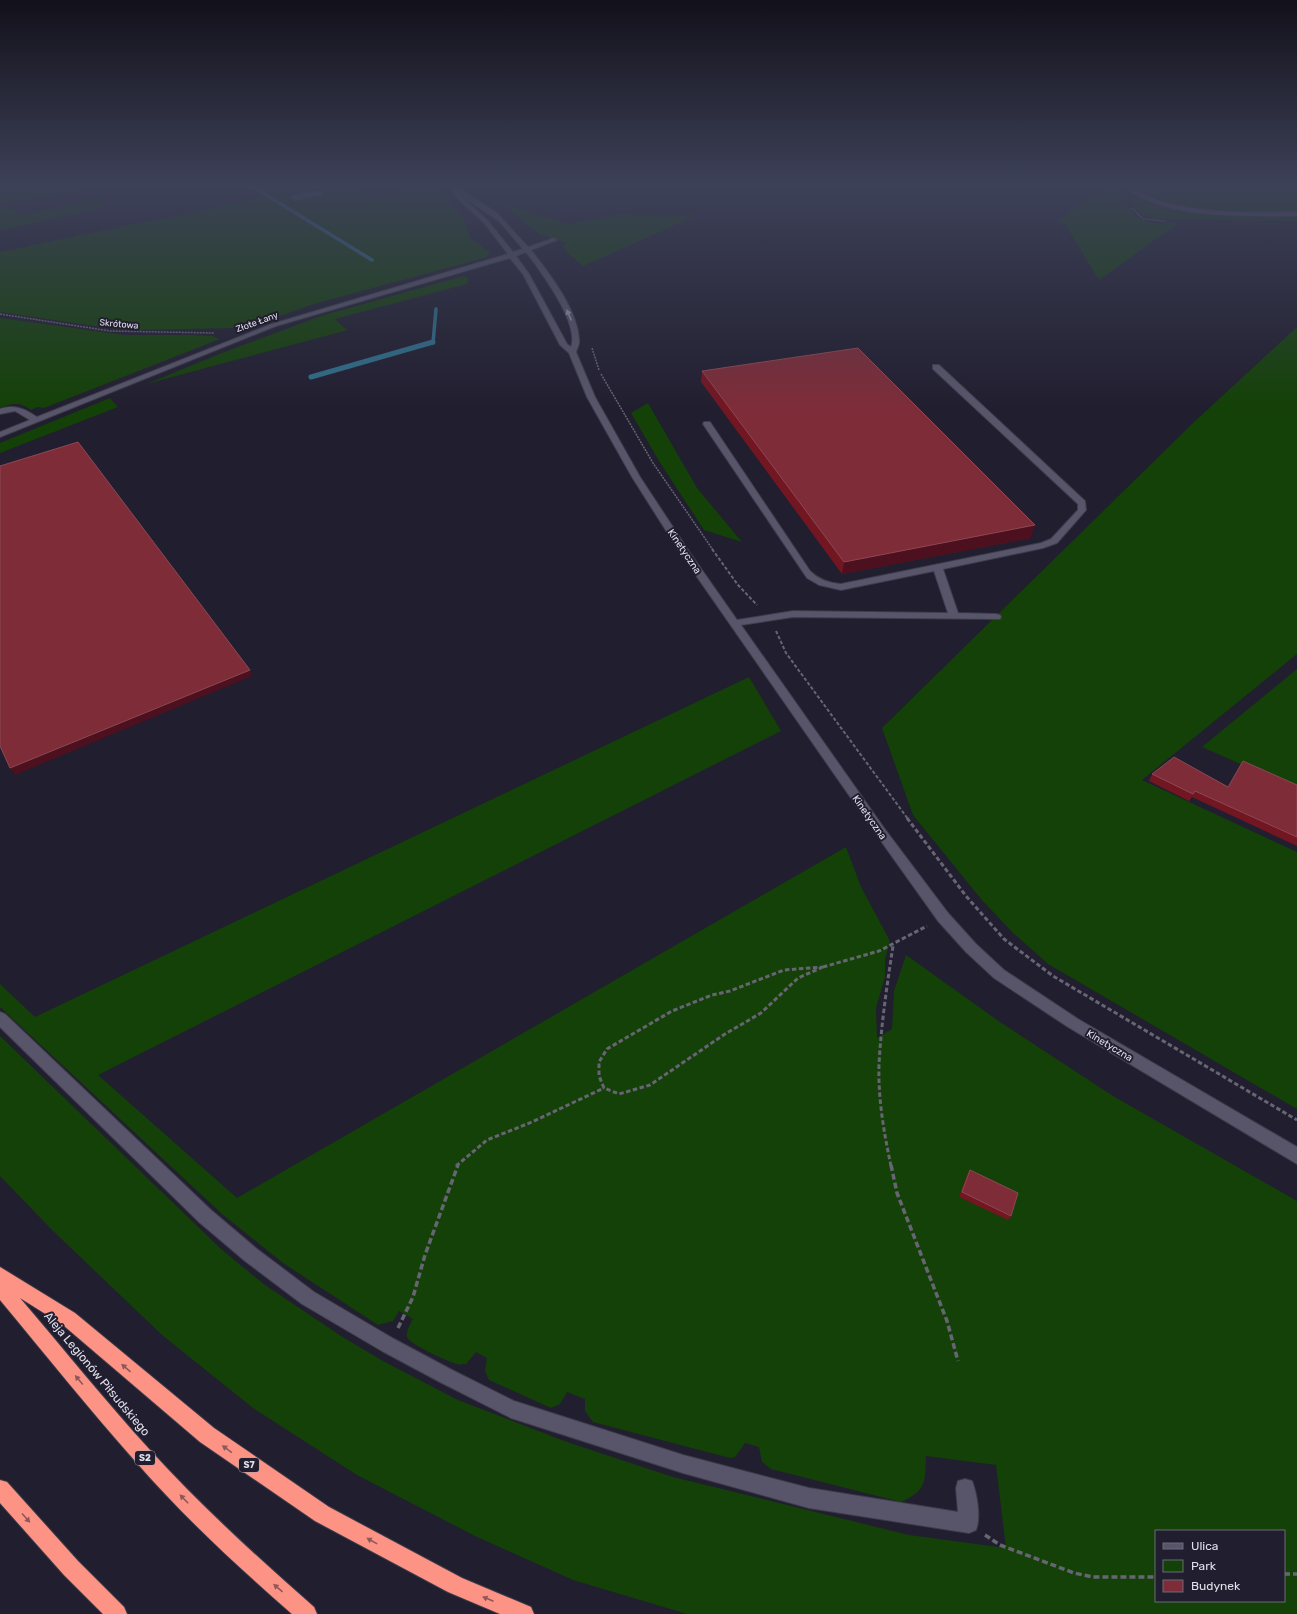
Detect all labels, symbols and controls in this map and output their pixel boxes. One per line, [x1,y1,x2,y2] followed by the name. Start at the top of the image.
[235,310,279,334] street label: Złote Łany
[566,310,572,321] one-way arrow
[99,317,139,331] street label: Skrótowa
[665,527,704,576] street label: Kinetyczna
[849,793,889,842] street label: Kinetyczna
[1084,1027,1135,1064] street label: Kinetyczna
[41,1309,153,1439] street label: Aleja Legionów Piłsudskiego
[120,1363,131,1372] one-way arrow
[74,1375,83,1386] one-way arrow
[221,1445,232,1453] one-way arrow
[135,1451,155,1465] road number: S2
[239,1458,259,1472] road number: S7
[179,1494,189,1504] one-way arrow
[21,1513,31,1523] one-way arrow
[1155,1530,1285,1602] legend
[366,1538,378,1544] one-way arrow
[1191,1539,1218,1553] text: Ulica
[1191,1559,1217,1573] text: Park
[1191,1579,1241,1593] text: Budynek
[273,1584,283,1592] one-way arrow
[482,1595,494,1601] one-way arrow

